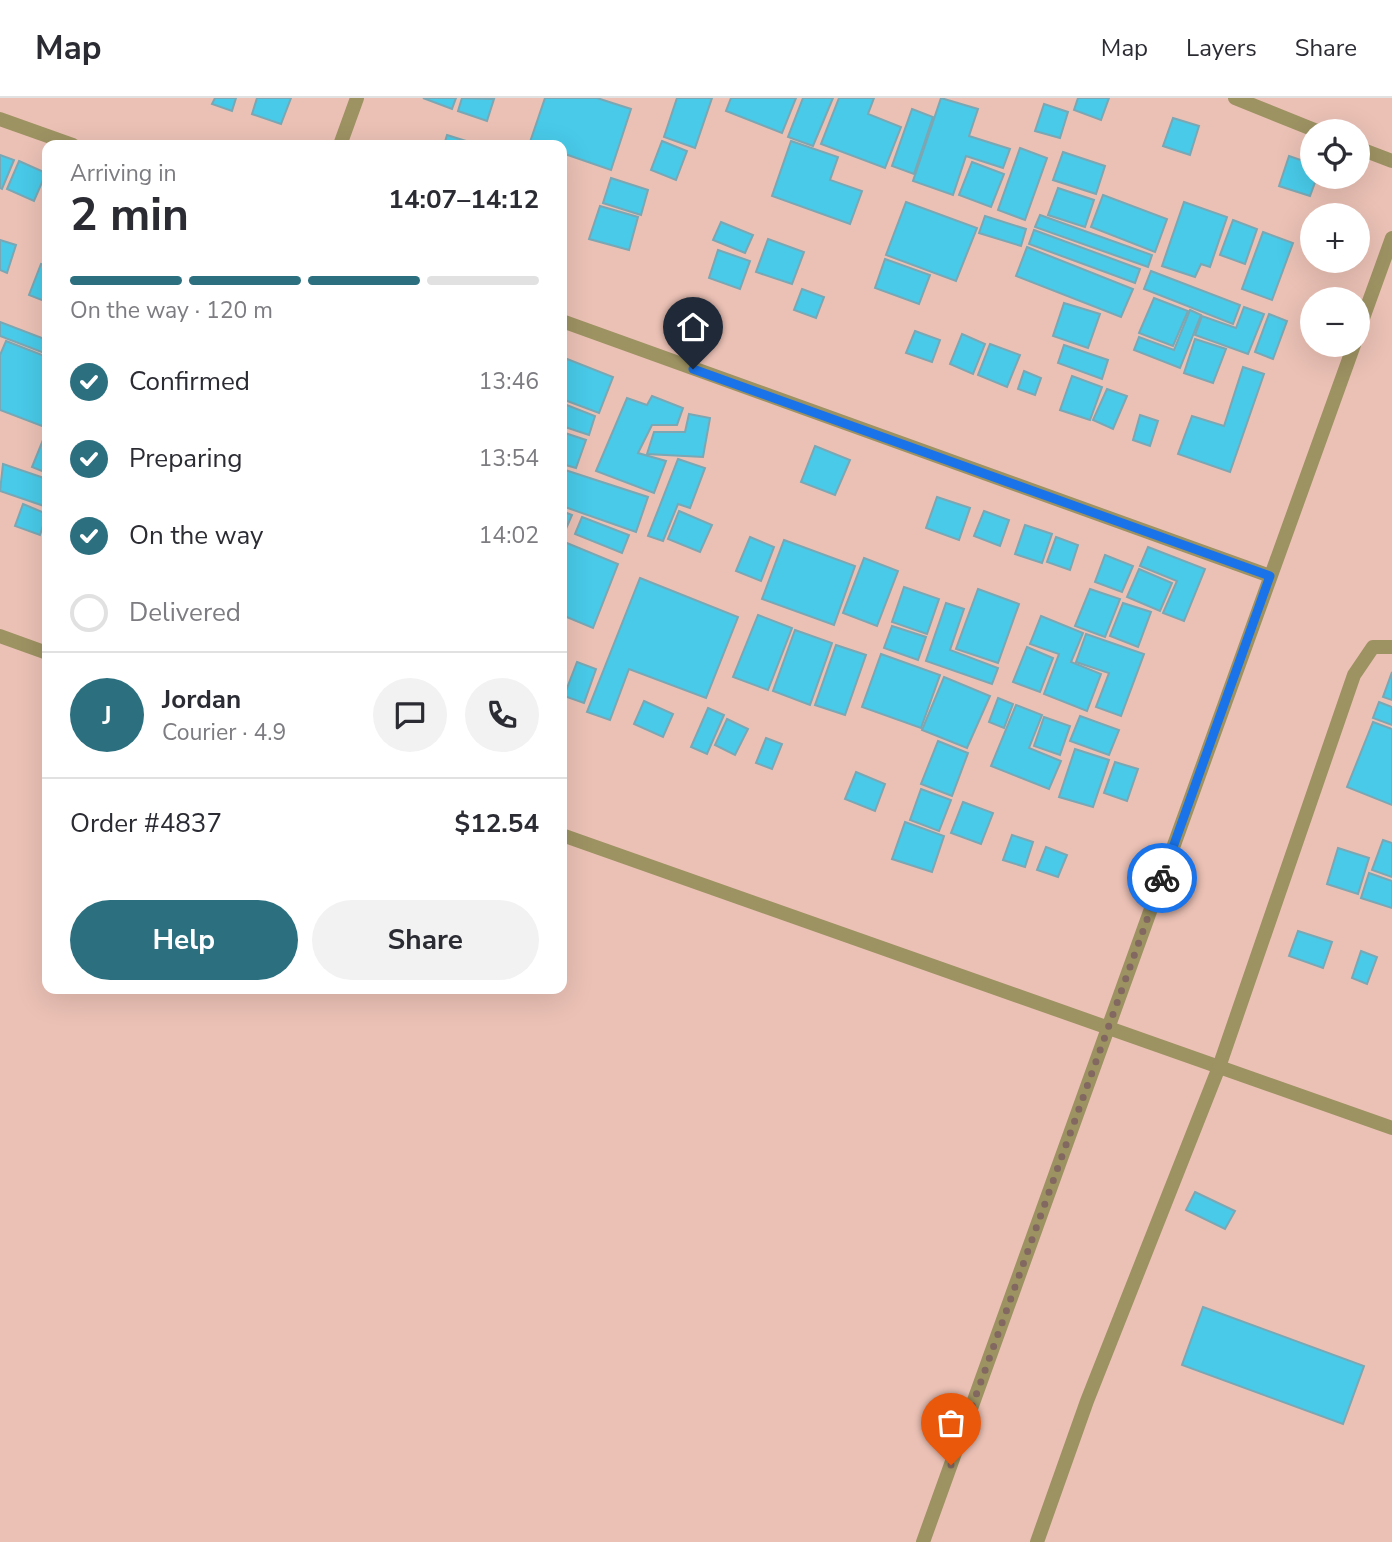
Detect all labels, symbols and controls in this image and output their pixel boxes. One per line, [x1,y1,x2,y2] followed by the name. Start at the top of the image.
[35,26,102,71] text: Map
[1101,32,1148,64] text: Map
[1186,32,1257,64] text: Layers
[1295,32,1357,64] text: Share
[1300,119,1370,357] map controls
[1300,119,1370,189] button: locate
[70,158,177,189] text: Arriving in
[388,182,539,217] text: 14:07–14:12
[70,183,189,246] text: 2 min
[1300,203,1370,273] button: +
[1300,287,1370,357] button: −
[70,295,273,326] text: On the way · 120 m
[663,297,723,369] pin
[674,308,712,346] icon: home
[70,363,108,401] icon: check
[129,364,250,399] text: Confirmed
[479,366,539,397] text: 13:46
[70,440,108,478] icon: check
[129,441,242,476] text: Preparing
[479,443,539,474] text: 13:54
[70,517,108,555] icon: check
[129,518,263,553] text: On the way
[479,520,539,551] text: 14:02
[129,595,241,630] text: Delivered
[373,678,447,752] button: chat
[465,678,539,752] button: phone
[162,682,241,717] text: Jordan
[102,698,112,733] text: J
[162,717,286,748] text: Courier · 4.9
[70,806,222,841] text: Order #4837
[455,806,539,841] text: $12.54
[1127,843,1197,913] courier
[1143,859,1181,897] icon: bike
[70,900,298,980] button: Help
[312,900,539,980] button: Share
[921,1393,981,1465] pin
[932,1404,970,1442] icon: bag

